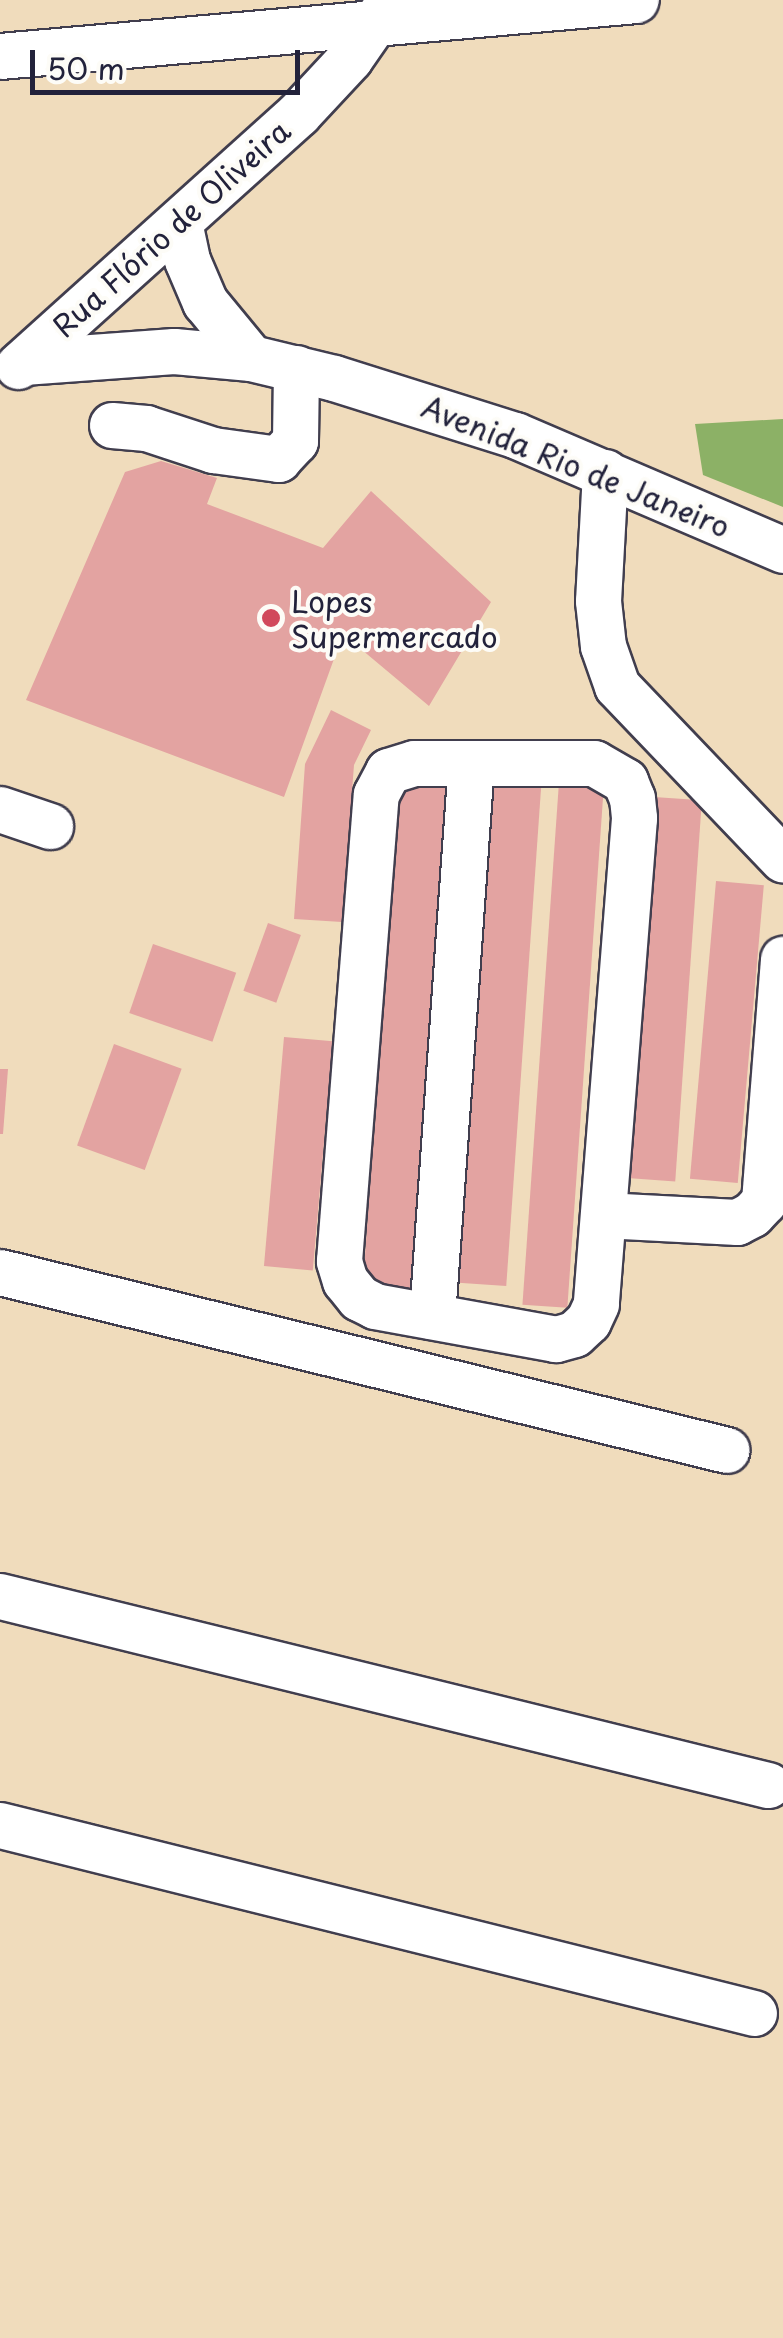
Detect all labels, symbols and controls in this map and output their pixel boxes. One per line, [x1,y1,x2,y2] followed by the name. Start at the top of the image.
[35,30,305,92] scale bar
[47,45,125,90] text: 50 m
[43,110,299,346] street label: Rua Flório de Oliveira
[416,387,736,545] street label: Avenida Rio de Janeiro
[291,583,498,654] place label: Lopes Supermercado
[260,607,282,629] marker: Lopes Supermercado

